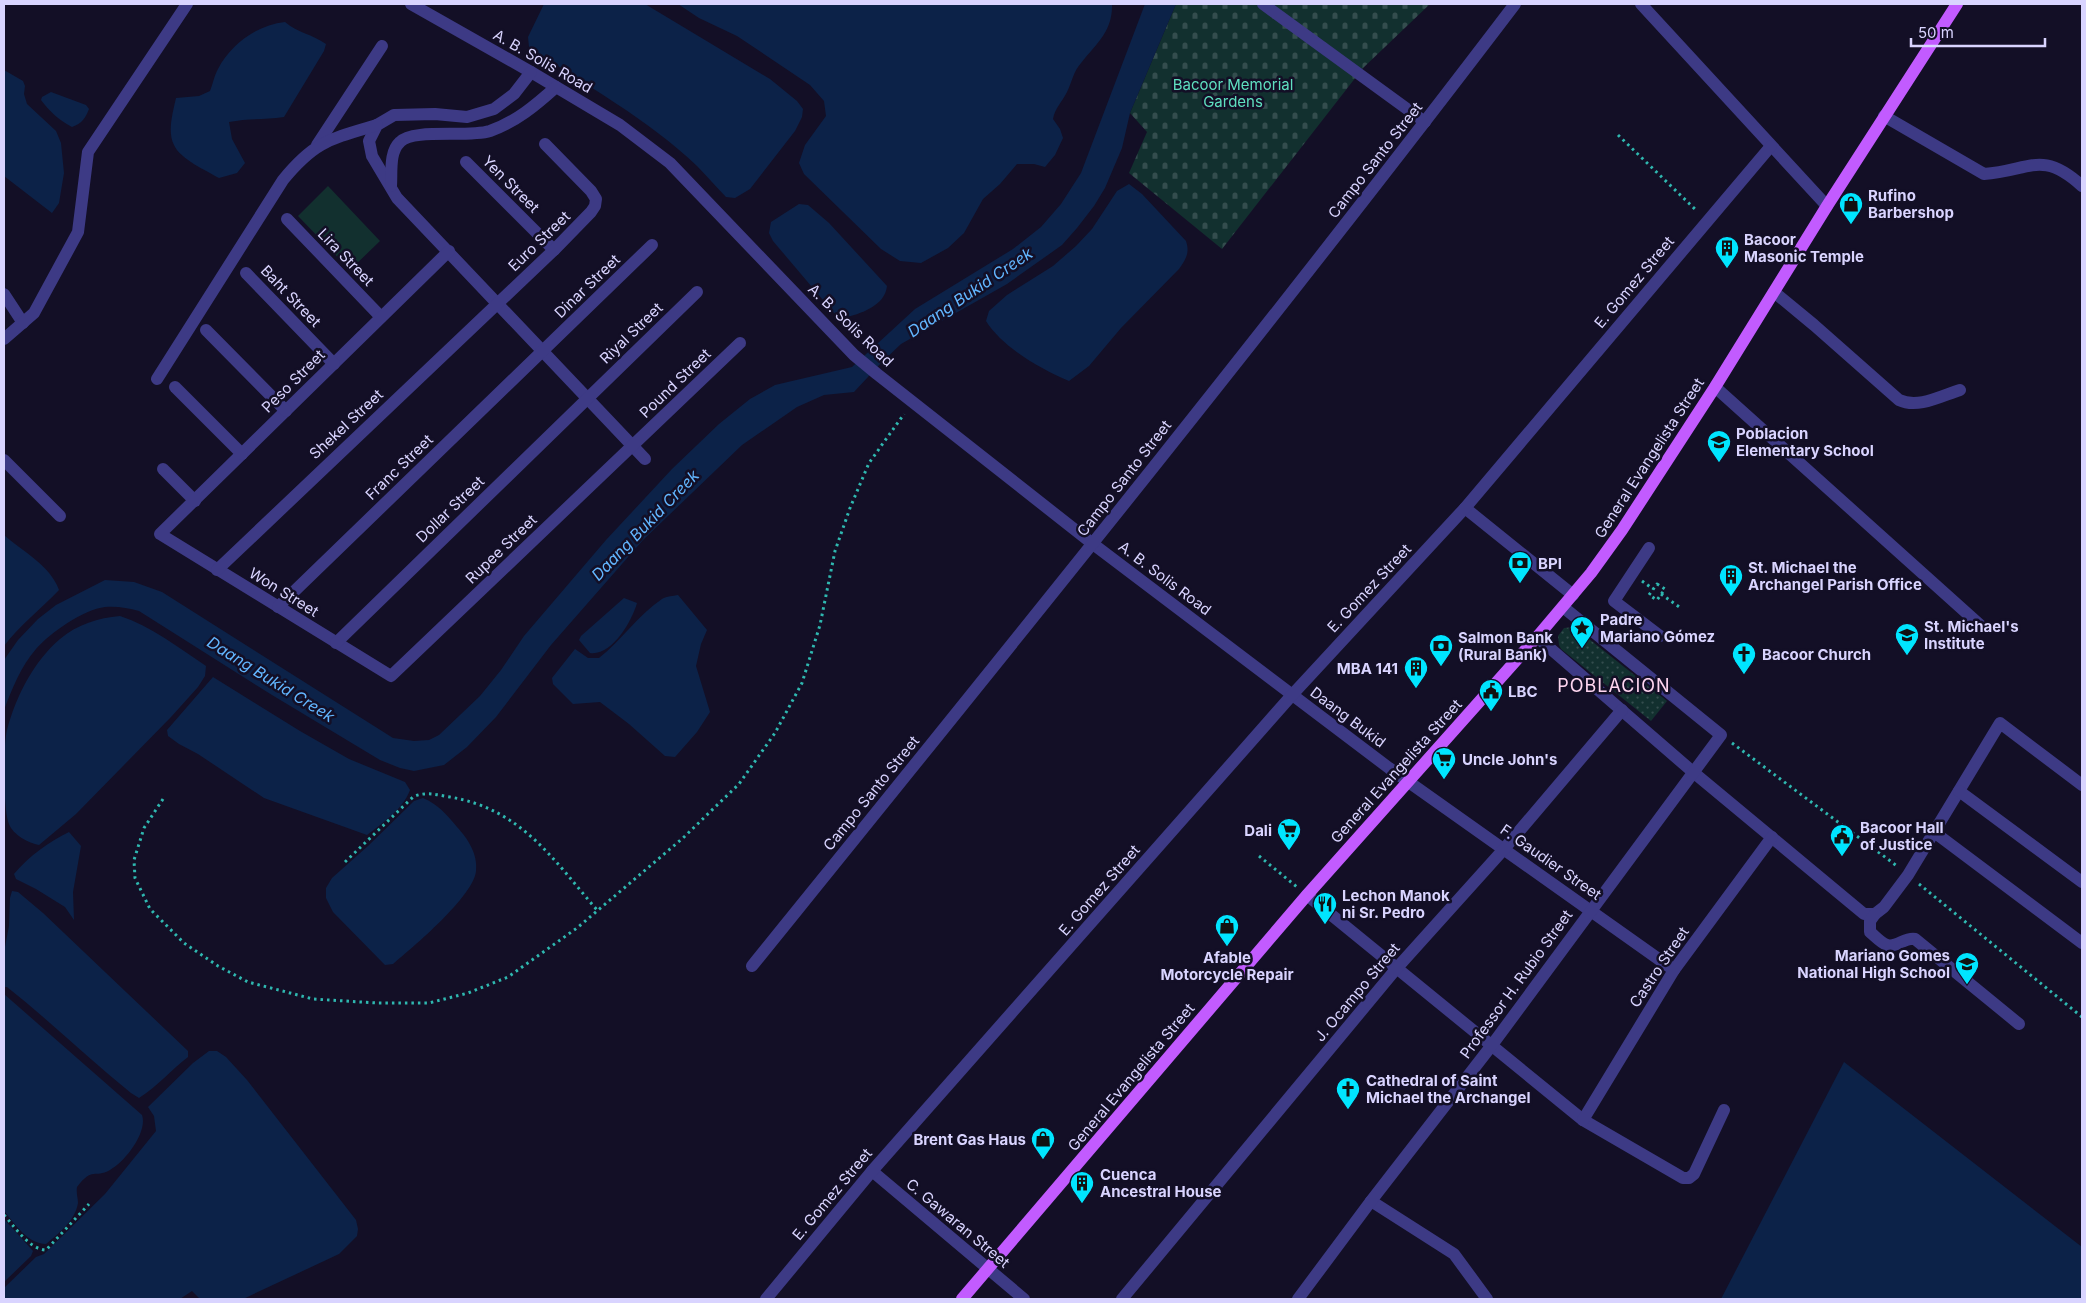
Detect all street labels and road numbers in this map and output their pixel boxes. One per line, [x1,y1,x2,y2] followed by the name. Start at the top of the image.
[490,25,596,97] street label: A. B. Solis Road
[1324,98,1426,222] street label: Campo Santo Street
[478,151,544,217] street label: Yen Street
[504,207,574,275] street label: Euro Street
[314,224,378,290] street label: Lira Street
[1590,232,1678,332] street label: E. Gomez Street
[550,250,624,322] street label: Dinar Street
[257,261,325,331] street label: Baht Street
[804,279,898,371] street label: A. B. Solis Road
[596,298,667,368] street label: Riyal Street
[635,344,715,422] street label: Pound Street
[257,345,329,417] street label: Peso Street
[1590,374,1708,542] street label: General Evangelista Street
[305,385,387,463] street label: Shekel Street
[1073,416,1175,540] street label: Campo Santo Street
[361,430,437,504] street label: Franc Street
[412,472,488,546] street label: Dollar Street
[461,510,541,588] street label: Rupee Street
[1115,537,1215,619] street label: A. B. Solis Road
[1323,540,1415,636] street label: E. Gomez Street
[246,563,322,621] street label: Won Street
[1306,682,1390,752] street label: Daang Bukid
[1326,695,1466,847] street label: General Evangelista Street
[819,732,923,854] street label: Campo Santo Street
[1497,820,1605,904] street label: F. Gaudier Street
[1054,841,1144,939] street label: E. Gomez Street
[1456,906,1576,1062] street label: Professor H. Rubio Street
[1625,923,1693,1011] street label: Castro Street
[1310,939,1404,1045] street label: J. Ocampo Street
[1064,999,1199,1155] street label: General Evangelista Street
[788,1144,876,1244] street label: E. Gomez Street
[902,1174,1014,1272] street label: C. Gawaran Street

